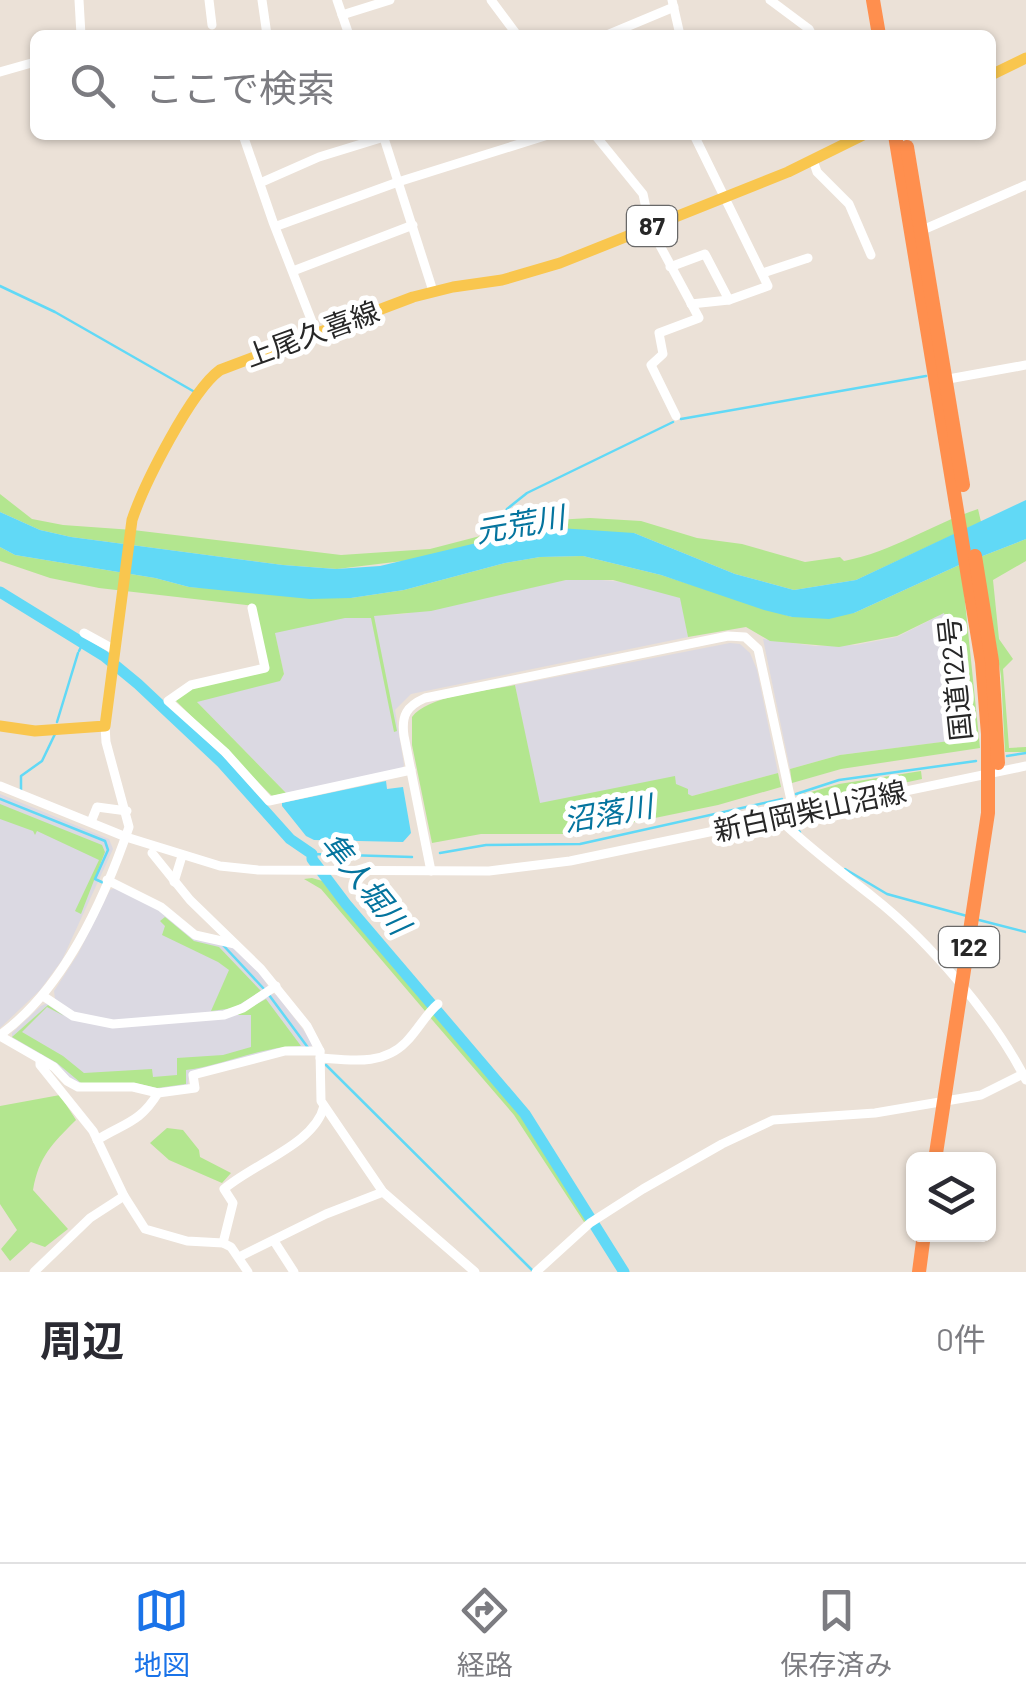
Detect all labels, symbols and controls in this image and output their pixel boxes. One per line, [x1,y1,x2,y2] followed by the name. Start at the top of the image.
[30,30,996,140] search box
[65,58,120,113] icon: search
[145,64,335,110] text: ここで検索
[627,206,677,246] road number: 87
[240,293,383,373] street label: 上尾久喜線
[472,497,570,549] water label: 元荒川
[931,616,977,742] street label: 国道122号
[710,773,909,847] street label: 新白岡柴山沼線
[560,786,658,838] water label: 沼落川
[315,825,420,943] water label: 隼人堀川
[939,927,999,967] road number: 122
[906,1152,996,1242] map controls
[906,1152,996,1242] button: layers
[40,1314,124,1364] text: 周辺
[936,1319,986,1357] text: 0件
[134,1583,190,1683] tab: 地図
[457,1583,513,1683] tab: 経路
[780,1583,892,1683] tab: 保存済み

